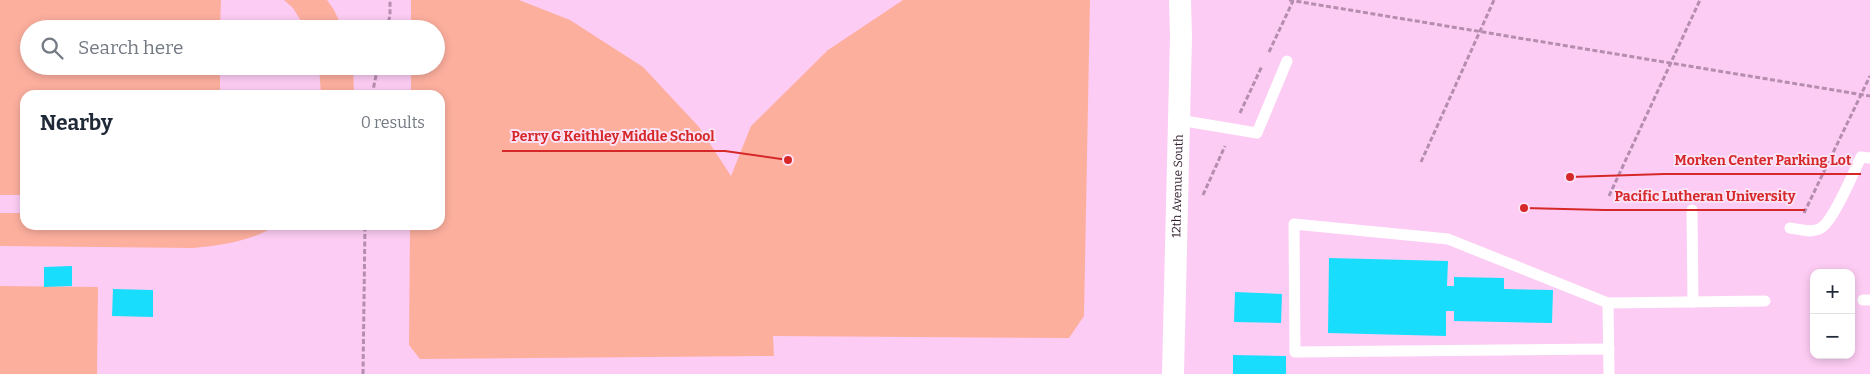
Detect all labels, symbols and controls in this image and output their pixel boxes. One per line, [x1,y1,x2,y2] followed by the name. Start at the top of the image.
[20,20,445,75] search box
[38,34,66,62] icon: search
[78,36,183,59] text: Search here
[40,110,113,136] text: Nearby
[361,113,425,132] text: 0 results
[502,122,725,151] callout: Perry G Keithley Middle School
[511,128,715,145] text: Perry G Keithley Middle School
[1169,134,1186,238] street label: 12th Avenue South
[1664,145,1861,174] callout: Morken Center Parking Lot
[1675,152,1852,169] text: Morken Center Parking Lot
[1604,181,1805,210] callout: Pacific Lutheran University
[1615,188,1796,205] text: Pacific Lutheran University
[1810,269,1855,359] map controls
[1810,269,1855,314] button: +
[1810,314,1855,359] button: −

